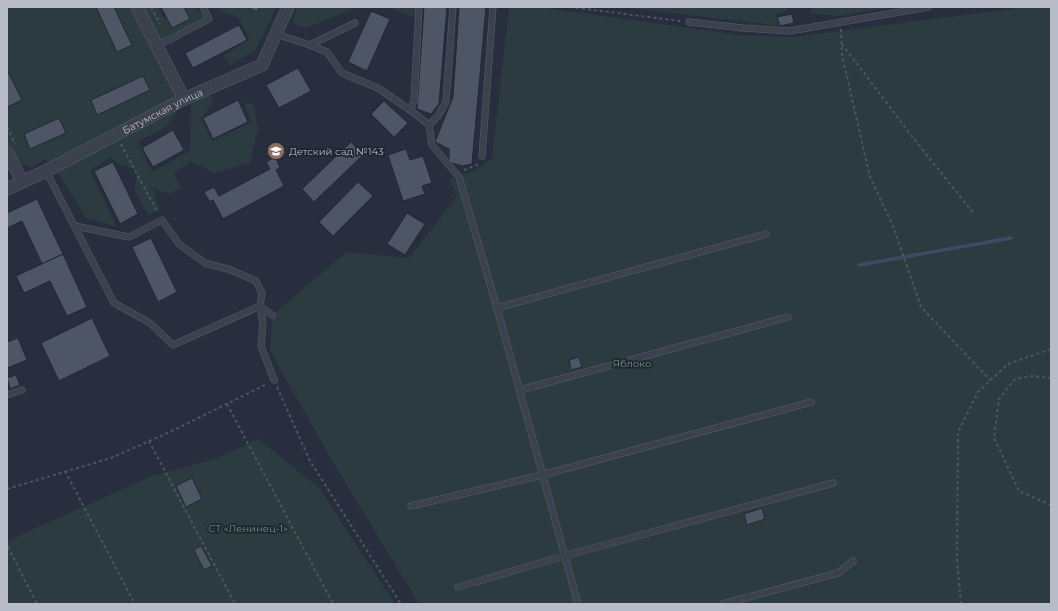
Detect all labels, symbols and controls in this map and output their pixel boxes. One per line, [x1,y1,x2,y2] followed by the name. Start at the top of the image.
[120,86,205,137] street label: Батумская улица
[266,141,286,161] school or university icon: Детский сад №143
[289,145,384,158] place label: Детский сад №143
[613,357,651,370] park label: Яблоко
[208,522,288,535] park label: СТ «Ленинец-1»

